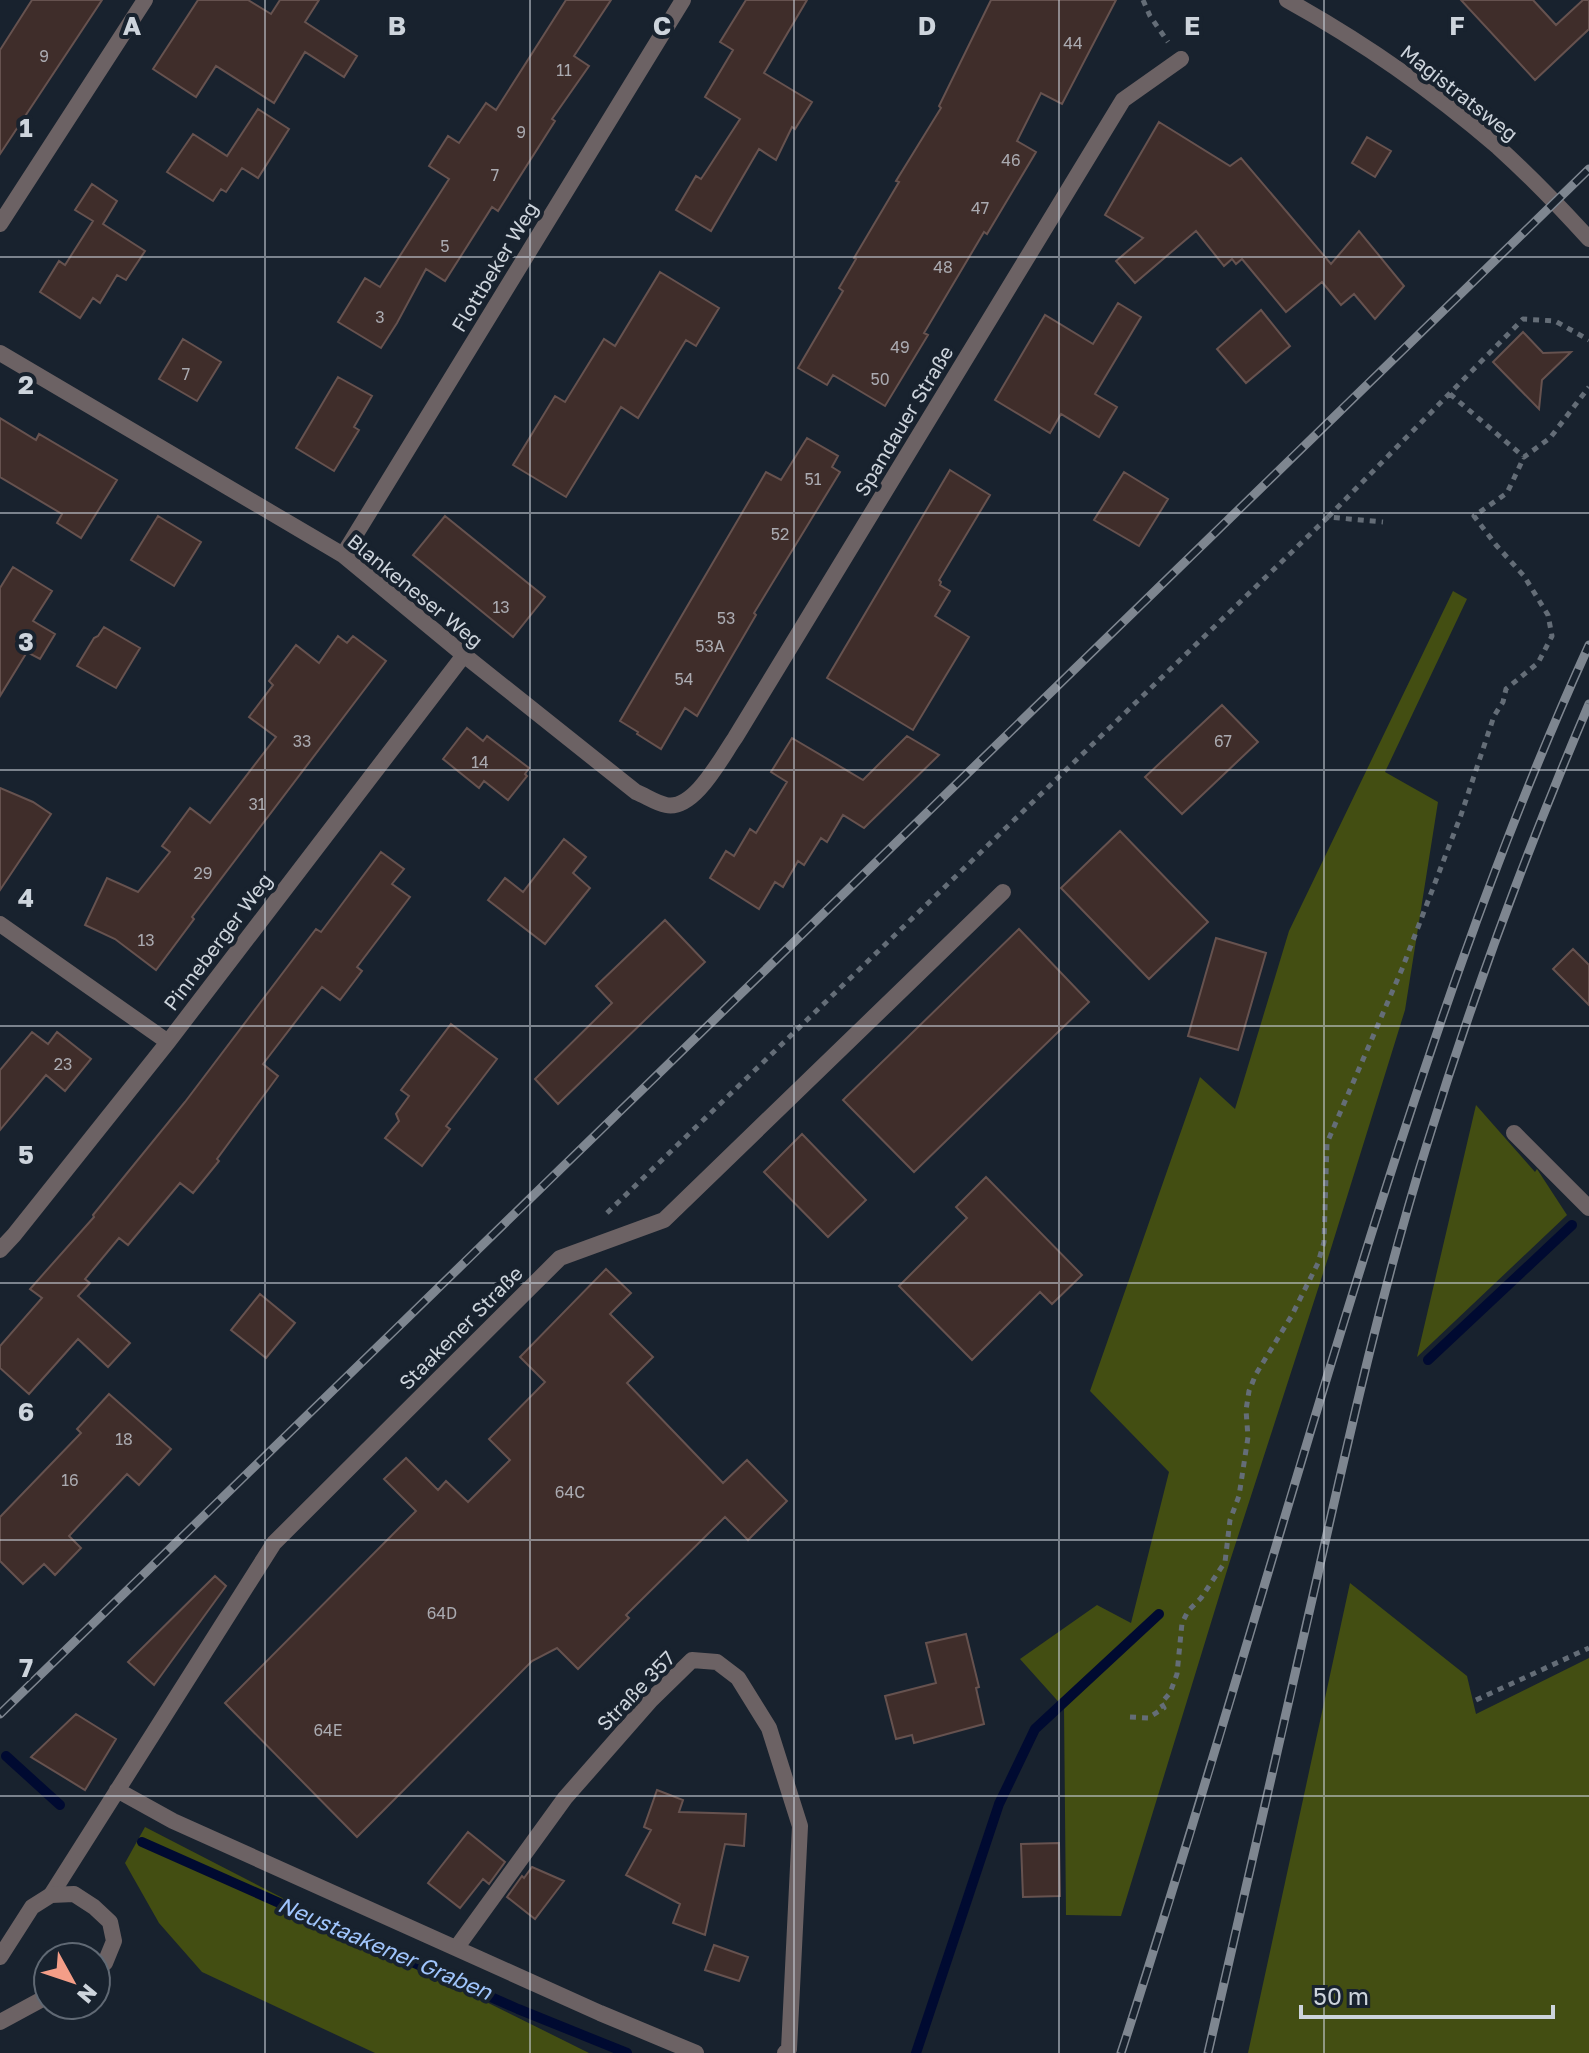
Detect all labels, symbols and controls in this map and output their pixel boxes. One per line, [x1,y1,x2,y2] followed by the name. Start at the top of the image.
[123,10,142,41] text: A
[388,10,406,41] text: B
[653,10,671,41] text: C
[918,10,936,41] text: D
[1184,10,1200,41] text: E
[1449,10,1465,41] text: F
[1063,33,1083,53] house number: 44
[1396,39,1523,145] street label: Magistratsweg
[39,46,49,66] house number: 9
[556,60,572,80] house number: 11
[19,112,33,143] text: 1
[516,122,526,142] house number: 9
[1001,150,1021,170] house number: 46
[491,165,499,185] house number: 7
[446,197,542,336] street label: Flottbeker Weg
[971,198,989,218] house number: 47
[440,236,450,256] house number: 5
[933,257,953,277] house number: 48
[375,307,385,327] house number: 3
[890,337,910,357] house number: 49
[849,341,958,500] street label: Spandauer Straße
[182,364,190,384] house number: 7
[18,369,34,400] text: 2
[870,369,890,389] house number: 50
[804,469,822,489] house number: 51
[771,524,789,544] house number: 52
[343,528,488,652] street label: Blankeneser Weg
[492,597,510,617] house number: 13
[717,608,735,628] house number: 53
[18,626,34,657] text: 3
[695,636,725,656] house number: 53A
[674,669,694,689] house number: 54
[293,731,311,751] house number: 33
[1214,731,1232,751] house number: 67
[471,752,489,772] house number: 14
[248,794,266,814] house number: 31
[194,863,212,883] house number: 29
[158,868,276,1015] street label: Pinneberger Weg
[18,882,34,913] text: 4
[137,930,155,950] house number: 13
[54,1054,72,1074] house number: 23
[18,1139,34,1170] text: 5
[394,1261,527,1394] street label: Staakener Straße
[18,1396,34,1427] text: 6
[115,1429,133,1449] house number: 18
[61,1470,79,1490] house number: 16
[555,1482,585,1502] house number: 64C
[427,1603,457,1623] house number: 64D
[591,1645,679,1735] street label: Straße 357
[19,1652,33,1683] text: 7
[313,1720,343,1740] house number: 64E
[274,1890,497,2005] water label: Neustaakener Graben
[32,1941,112,2021] north arrow
[1301,1969,1553,2019] scale bar
[72,1979,103,2009] text: N
[1313,1981,1369,2010] text: 50 m

